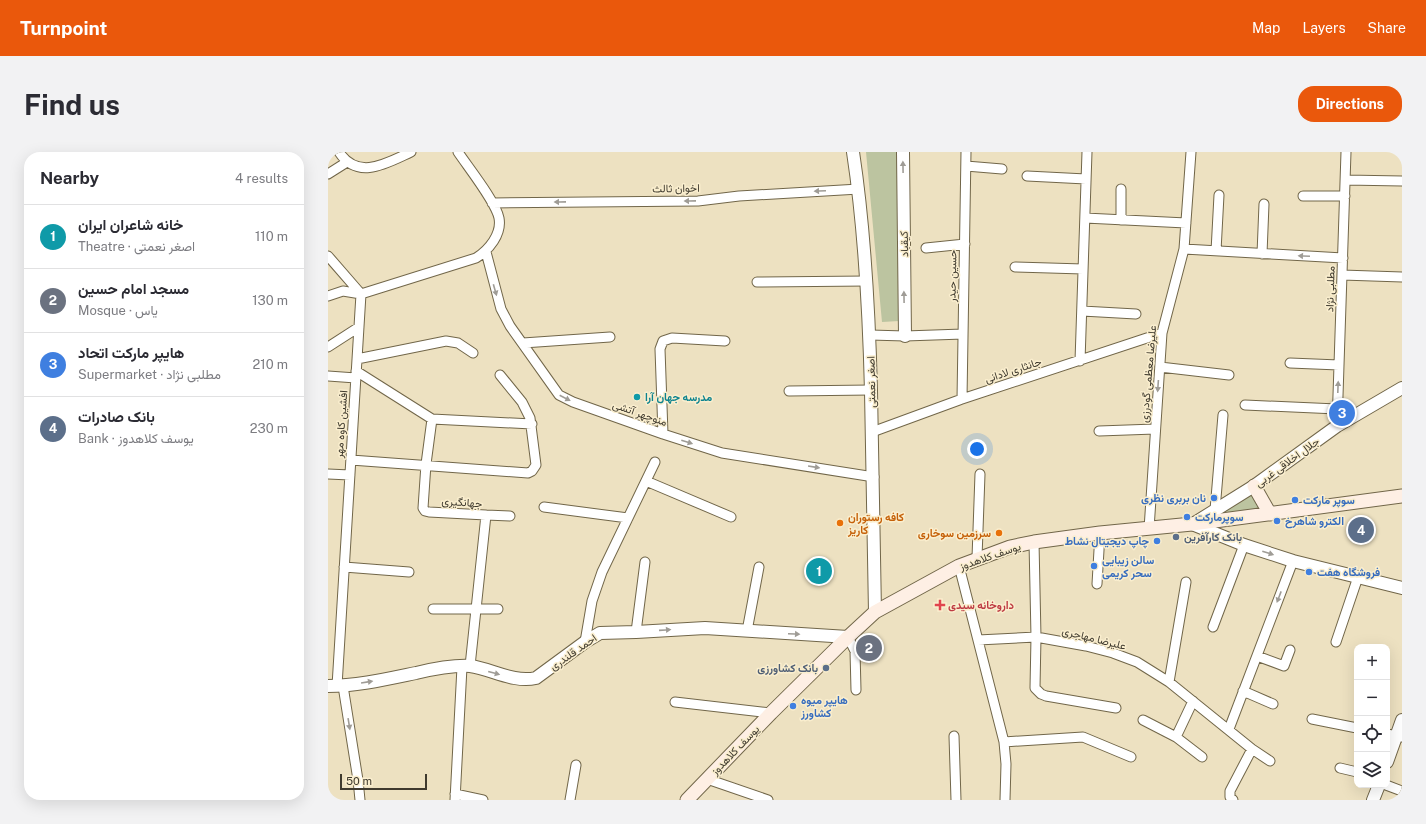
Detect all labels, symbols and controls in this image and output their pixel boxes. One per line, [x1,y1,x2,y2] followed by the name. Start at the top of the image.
[20,17,107,39] text: Turnpoint
[1252,20,1280,36] text: Map
[1302,20,1346,36] text: Layers
[1368,20,1406,36] text: Share
[1298,86,1402,122] button: Directions
[24,88,120,121] text: Find us
[900,160,906,173] one-way arrow
[40,168,99,188] text: Nearby
[235,171,288,186] text: 4 results
[652,182,700,195] street label: اخوان ثالث
[813,188,826,194] one-way arrow
[683,198,696,204] one-way arrow
[553,199,566,205] one-way arrow
[78,216,183,233] text: خانه شاعران ایران
[50,229,56,244] text: 1
[255,229,288,244] text: 110 m
[898,231,911,257] street label: کیقباد
[78,239,195,254] text: Theatre · اصغر نعمتی
[946,250,959,303] street label: حسین حیدر
[1297,253,1310,259] one-way arrow
[1323,266,1338,312] street label: مطلبی نژاد
[78,280,189,297] text: مسجد امام حسین
[492,284,498,296] one-way arrow
[901,291,908,303] one-way arrow
[49,293,57,308] text: 2
[252,293,288,308] text: 130 m
[78,303,158,318] text: Mosque · یاس
[1138,325,1159,423] street label: علیرضا معظمی گودرزی
[78,344,184,361] text: هایپر مارکت اتحاد
[983,355,1043,386] street label: جانثاری لادانی
[865,356,878,408] street label: اصغر نعمتی
[49,357,57,372] text: 3
[253,357,288,372] text: 210 m
[78,367,221,382] text: Supermarket · مطلبی نژاد
[1155,380,1162,392] one-way arrow
[1335,381,1342,393] one-way arrow
[333,390,350,459] street label: افشین کاوه مهر
[645,391,712,404] place label: مدرسه جهان آرا
[632,392,642,402] marker: مدرسه جهان آرا
[559,394,571,401] one-way arrow
[610,398,669,430] street label: منوچهر آتشی
[1329,398,1355,428] pin: 3
[78,408,155,425] text: بانک صادرات
[49,421,57,436] text: 4
[250,421,288,436] text: 230 m
[78,431,194,446] text: Bank · یوسف کلاهدوز
[1253,435,1322,490] street label: جلال اخلاقی غربی
[682,439,694,445] one-way arrow
[967,439,987,459] your location
[808,464,821,470] one-way arrow
[1141,492,1206,505] place label: نان بربری نظری
[1209,493,1219,503] marker: نان بربری نظری
[1303,494,1355,508] place label: سوپر مارکت
[441,495,483,510] street label: جهانگیری
[1290,495,1300,505] marker: سوپر مارکت
[847,511,904,537] place label: کافه رستوران کاریز
[1195,511,1244,525] place label: سوپرمارکت
[1182,512,1192,522] marker: سوپرمارکت
[1285,515,1344,529] place label: الکترو شاهرخ
[1348,515,1374,545] pin: 4
[1272,516,1282,526] marker: الکترو شاهرخ
[835,518,845,528] marker: کافه رستوران کاریز
[918,527,991,540] place label: سرزمين سوخاری
[994,528,1004,538] marker: سرزمين سوخاری
[1184,531,1242,544] place label: بانک کارآفرین
[1171,532,1181,542] marker: بانک کارآفرین
[1065,535,1150,549] place label: چاپ دیجیتال نشاط
[1152,536,1162,546] marker: چاپ دیجیتال نشاط
[957,540,1023,573] street label: یوسف کلاهدوز
[1262,550,1274,556] one-way arrow
[1102,554,1155,580] place label: سالن زیبایی سحر کریمی
[806,556,832,586] pin: 1
[1089,561,1099,571] marker: سالن زیبایی سحر کریمی
[1317,566,1380,579] place label: فروشگاه هفت
[1304,567,1314,577] marker: فروشگاه هفت
[1276,592,1282,604] one-way arrow
[948,599,1015,612] place label: داروخانه سیدی
[935,600,945,610] marker: داروخانه سیدی
[1061,624,1127,653] street label: علیرضا مهاجری
[659,627,671,634] one-way arrow
[788,630,800,637] one-way arrow
[547,631,599,673] street label: احمد قلندری
[856,633,882,663] pin: 2
[1354,644,1390,788] map controls
[1354,644,1390,680] button: +
[757,662,818,675] place label: بانک کشاورزی
[821,663,831,673] marker: بانک کشاورزی
[489,670,501,676] one-way arrow
[361,679,373,685] one-way arrow
[1354,680,1390,716] button: −
[800,694,848,720] place label: هایپر میوه کشاورز
[788,701,798,711] marker: هایپر میوه کشاورز
[1354,716,1390,752] button: locate
[346,718,352,731] one-way arrow
[708,723,762,779] street label: یوسف کلاهدوز
[1354,752,1390,788] button: layers
[340,772,427,791] scale bar
[346,775,372,787] text: 50 m

